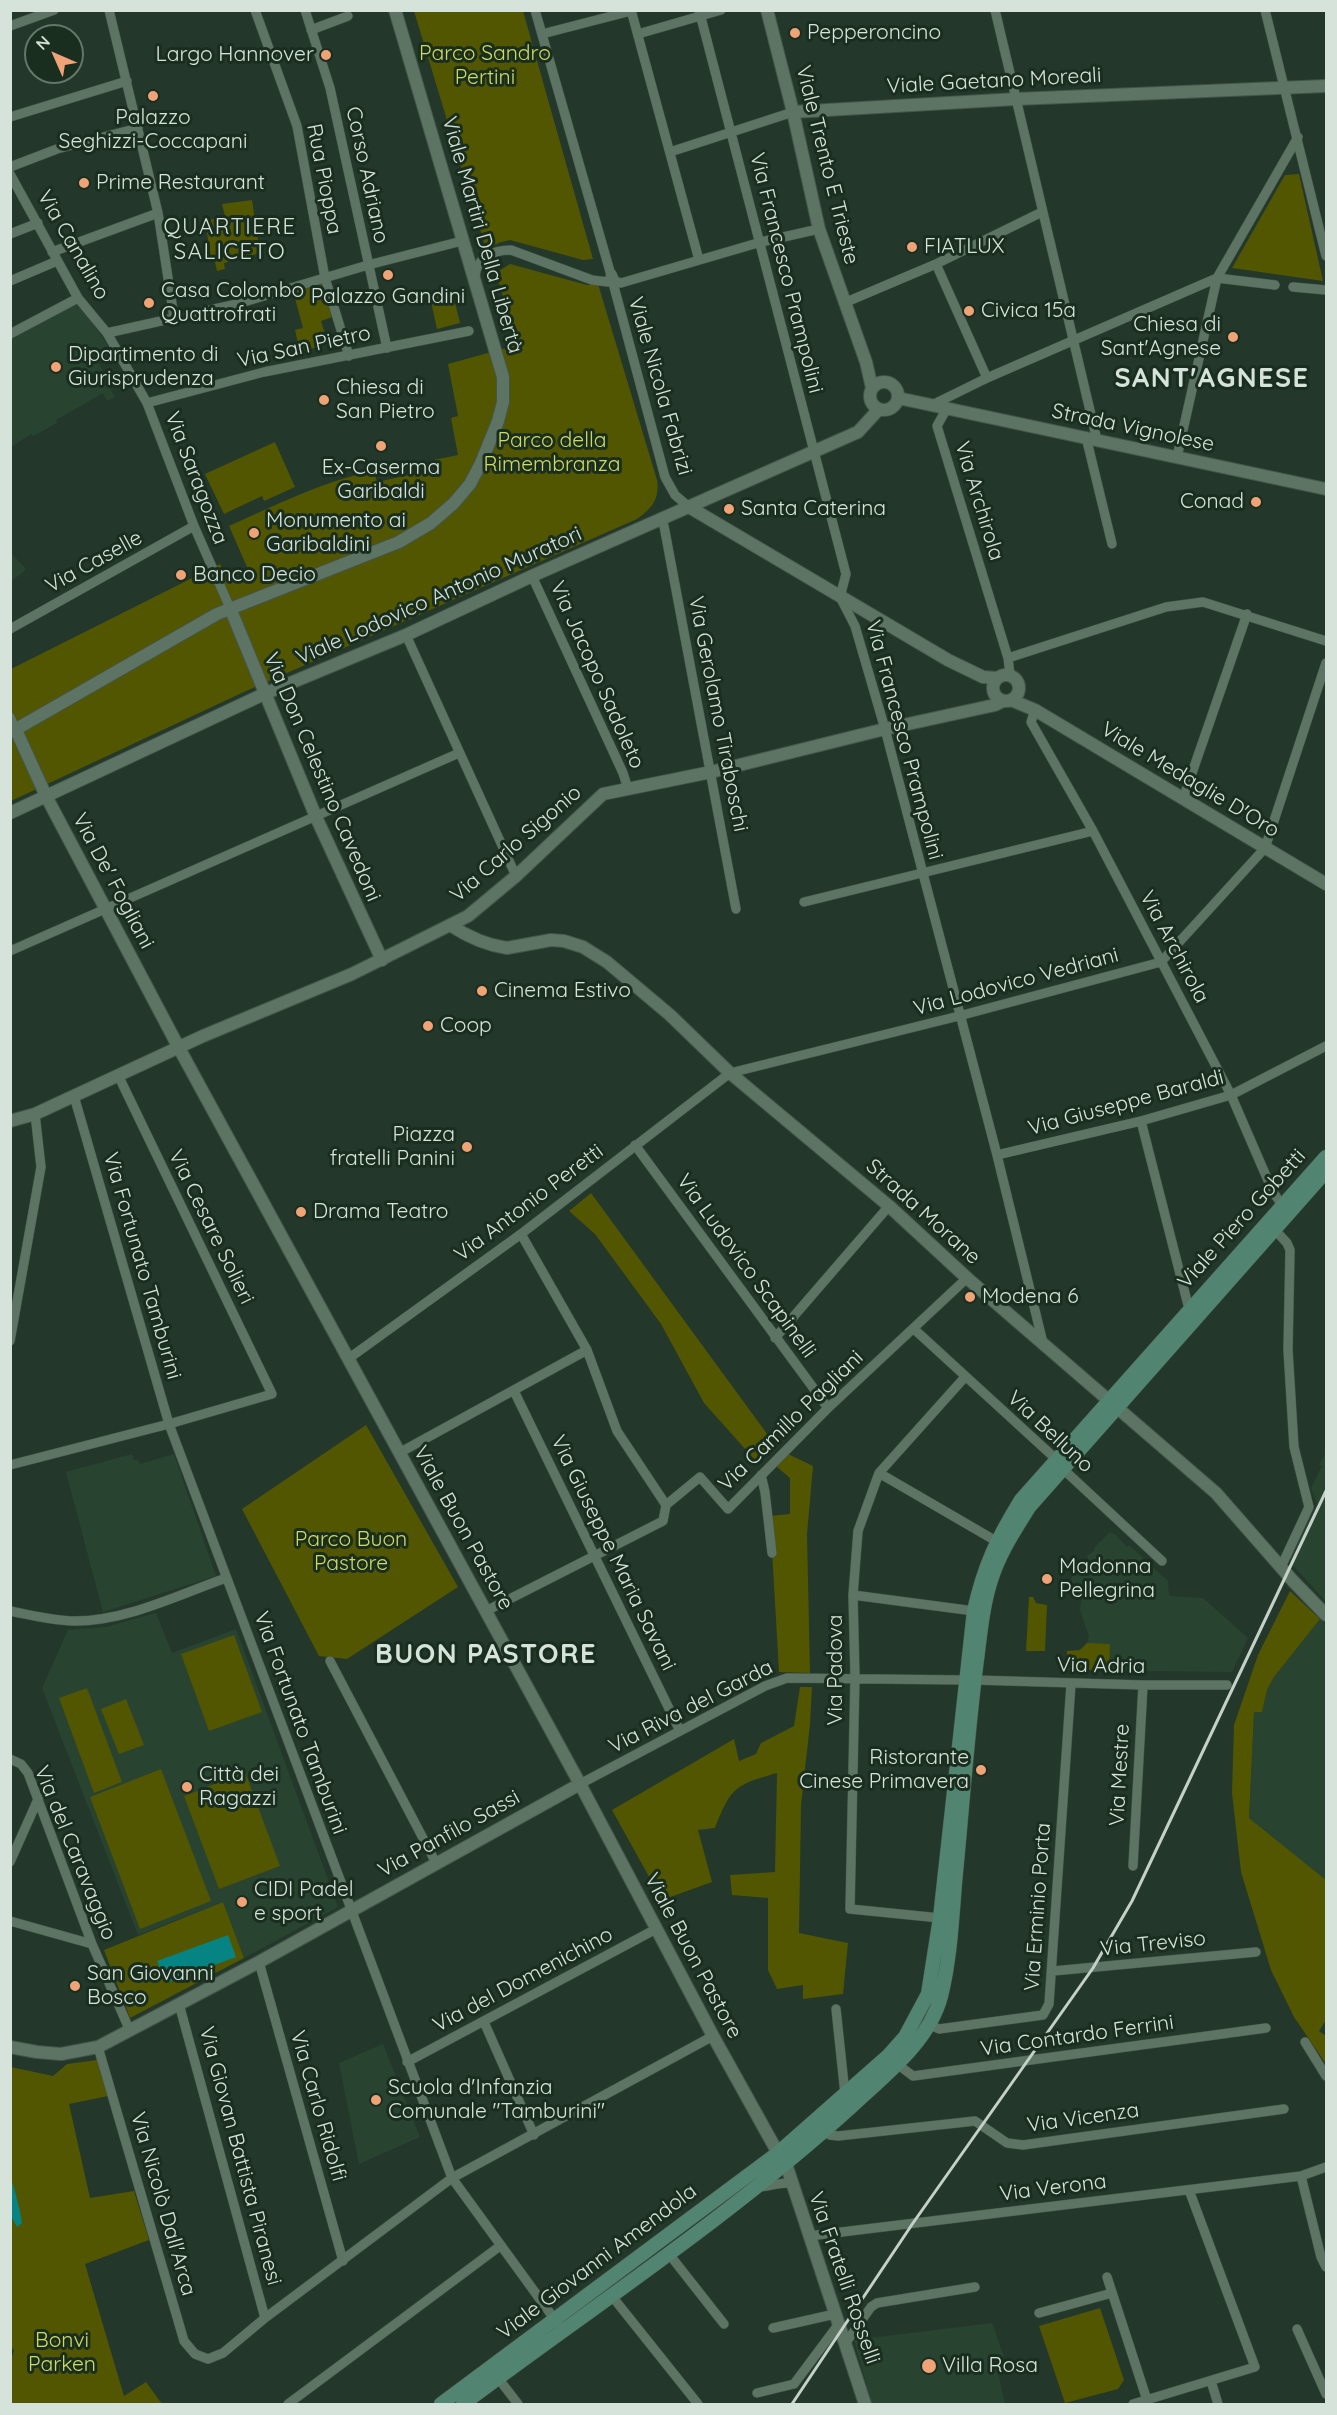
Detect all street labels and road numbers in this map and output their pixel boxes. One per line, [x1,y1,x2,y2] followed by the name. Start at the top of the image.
[790,63,864,267] street label: Viale Trento E Trieste
[886,63,1102,99] street label: Viale Gaetano Moreali
[340,104,394,246] street label: Corso Adriano
[436,114,528,356] street label: Viale Martiri Della Libertà
[301,122,347,236] street label: Rua Pioppa
[744,150,828,396] street label: Via Francesco Prampolini
[31,186,115,304] street label: Via Canalino
[623,294,697,478] street label: Viale Nicola Fabrizi
[235,321,373,373] street label: Via San Pietro
[1050,398,1216,458] street label: Strada Vignolese
[159,408,233,548] street label: Via Saragozza
[949,438,1009,564] street label: Via Archirola
[292,521,586,671] street label: Viale Lodovico Antonio Muratori
[41,525,147,599] street label: Via Caselle
[544,577,650,773] street label: Via Jacopo Sadoleto
[683,594,753,834] street label: Via Gerolamo Tiraboschi
[860,618,948,862] street label: Via Francesco Prampolini
[258,649,386,905] street label: Via Don Celestino Cavedoni
[1096,717,1284,843] street label: Viale Medaglie D'Oro
[445,780,587,908] street label: Via Carlo Sigonio
[67,809,159,953] street label: Via De' Fogliani
[1134,887,1214,1007] street label: Via Archirola
[911,943,1121,1021] street label: Via Lodovico Vedriani
[1025,1065,1227,1141] street label: Via Giuseppe Baraldi
[450,1139,608,1267] street label: Via Antonio Peretti
[1173,1144,1311,1294] street label: Viale Piero Gobetti
[163,1146,259,1308] street label: Via Cesare Solieri
[98,1150,186,1382] street label: Via Fortunato Tamburini
[861,1154,985,1270] street label: Strada Morane
[671,1169,821,1363] street label: Via Ludovico Scapinelli
[713,1345,869,1497] street label: Via Camillo Pagliani
[1002,1386,1098,1478] street label: Via Belluno
[545,1431,681,1675] street label: Via Giuseppe Maria Savani
[407,1442,519,1614] street label: Viale Buon Pastore
[248,1608,352,1838] street label: Via Fortunato Tamburini
[823,1614,849,1726] street label: Via Padova
[1057,1653,1145,1679] street label: Via Adria
[605,1655,777,1759] street label: Via Riva del Garda
[1105,1723,1135,1827] street label: Via Mestre
[28,1762,122,1944] street label: Via del Caravaggio
[374,1785,524,1883] street label: Via Panfilo Sassi
[1020,1822,1056,1992] street label: Via Erminio Porta
[639,1869,747,2043] street label: Viale Buon Pastore
[429,1922,617,2038] street label: Via del Domenichino
[1099,1926,1207,1962] street label: Via Treviso
[979,2010,1175,2062] street label: Via Contardo Ferrini
[193,2024,287,2288] street label: Via Giovan Battista Piranesi
[284,2028,352,2184] street label: Via Carlo Ridolfi
[1025,2098,1141,2138] street label: Via Vicenza
[125,2109,201,2299] street label: Via Nicolò Dall'Arca
[998,2169,1108,2207] street label: Via Verona
[492,2179,702,2345] street label: Viale Giovanni Amendola
[803,2189,885,2367] street label: Via Fratelli Rosselli

